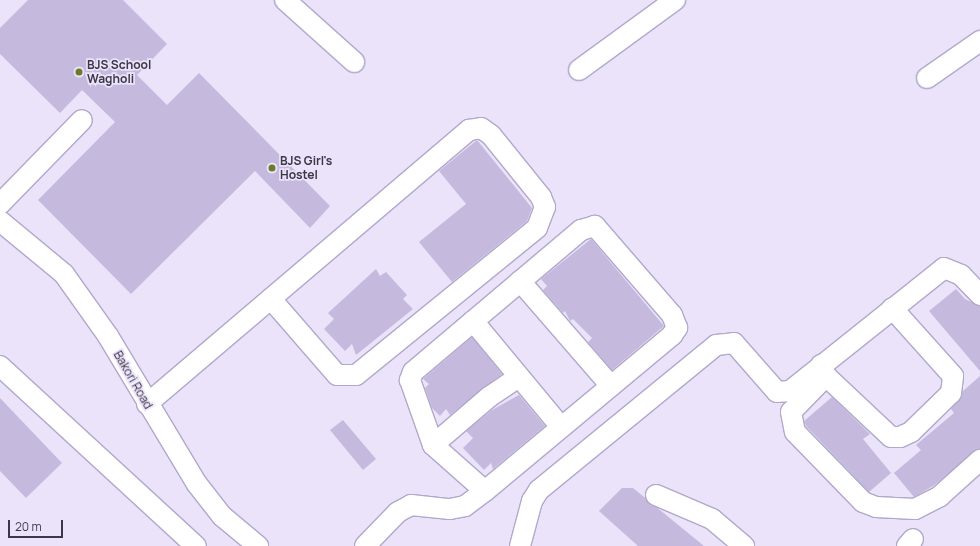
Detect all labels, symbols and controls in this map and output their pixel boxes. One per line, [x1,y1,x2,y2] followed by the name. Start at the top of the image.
[87,58,151,86] place label: BJS School Wagholi
[74,67,84,77] marker: BJS School Wagholi
[280,154,332,182] place label: BJS Girl's Hostel
[267,163,277,173] marker: BJS Girl's Hostel
[111,348,155,412] street label: Bakori Road
[10,512,65,538] scale bar
[15,518,42,535] text: 20 m

